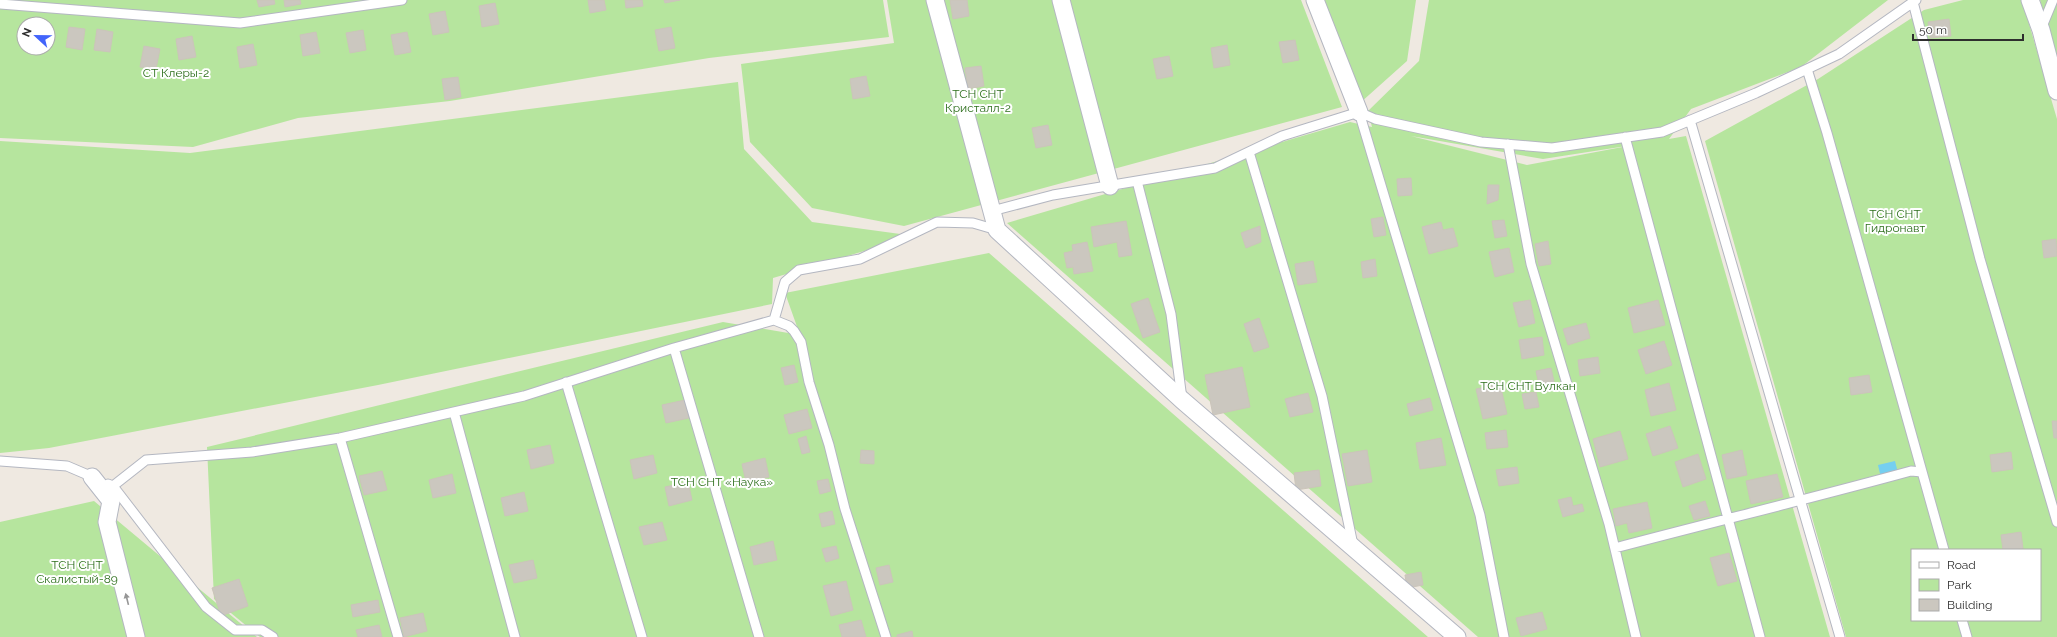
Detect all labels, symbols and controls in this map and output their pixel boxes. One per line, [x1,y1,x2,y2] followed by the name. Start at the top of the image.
[16,16,56,56] north arrow
[1913,16,2023,42] scale bar
[1919,23,1947,37] text: 50 m
[20,26,35,39] text: N
[143,66,209,80] park label: СТ Клеры-2
[945,87,1011,115] park label: ТСН СНТ Кристалл-2
[1865,207,1926,235] park label: ТСН СНТ Гидронавт
[1480,379,1576,393] park label: ТСН СНТ Вулкан
[671,475,773,489] park label: ТСН СНТ «Наука»
[1911,549,2041,621] legend
[36,558,118,586] park label: ТСН СНТ Скалистый-89
[1947,558,1976,572] text: Road
[1947,578,1972,592] text: Park
[123,593,129,605] one-way arrow
[1947,598,1993,612] text: Building

